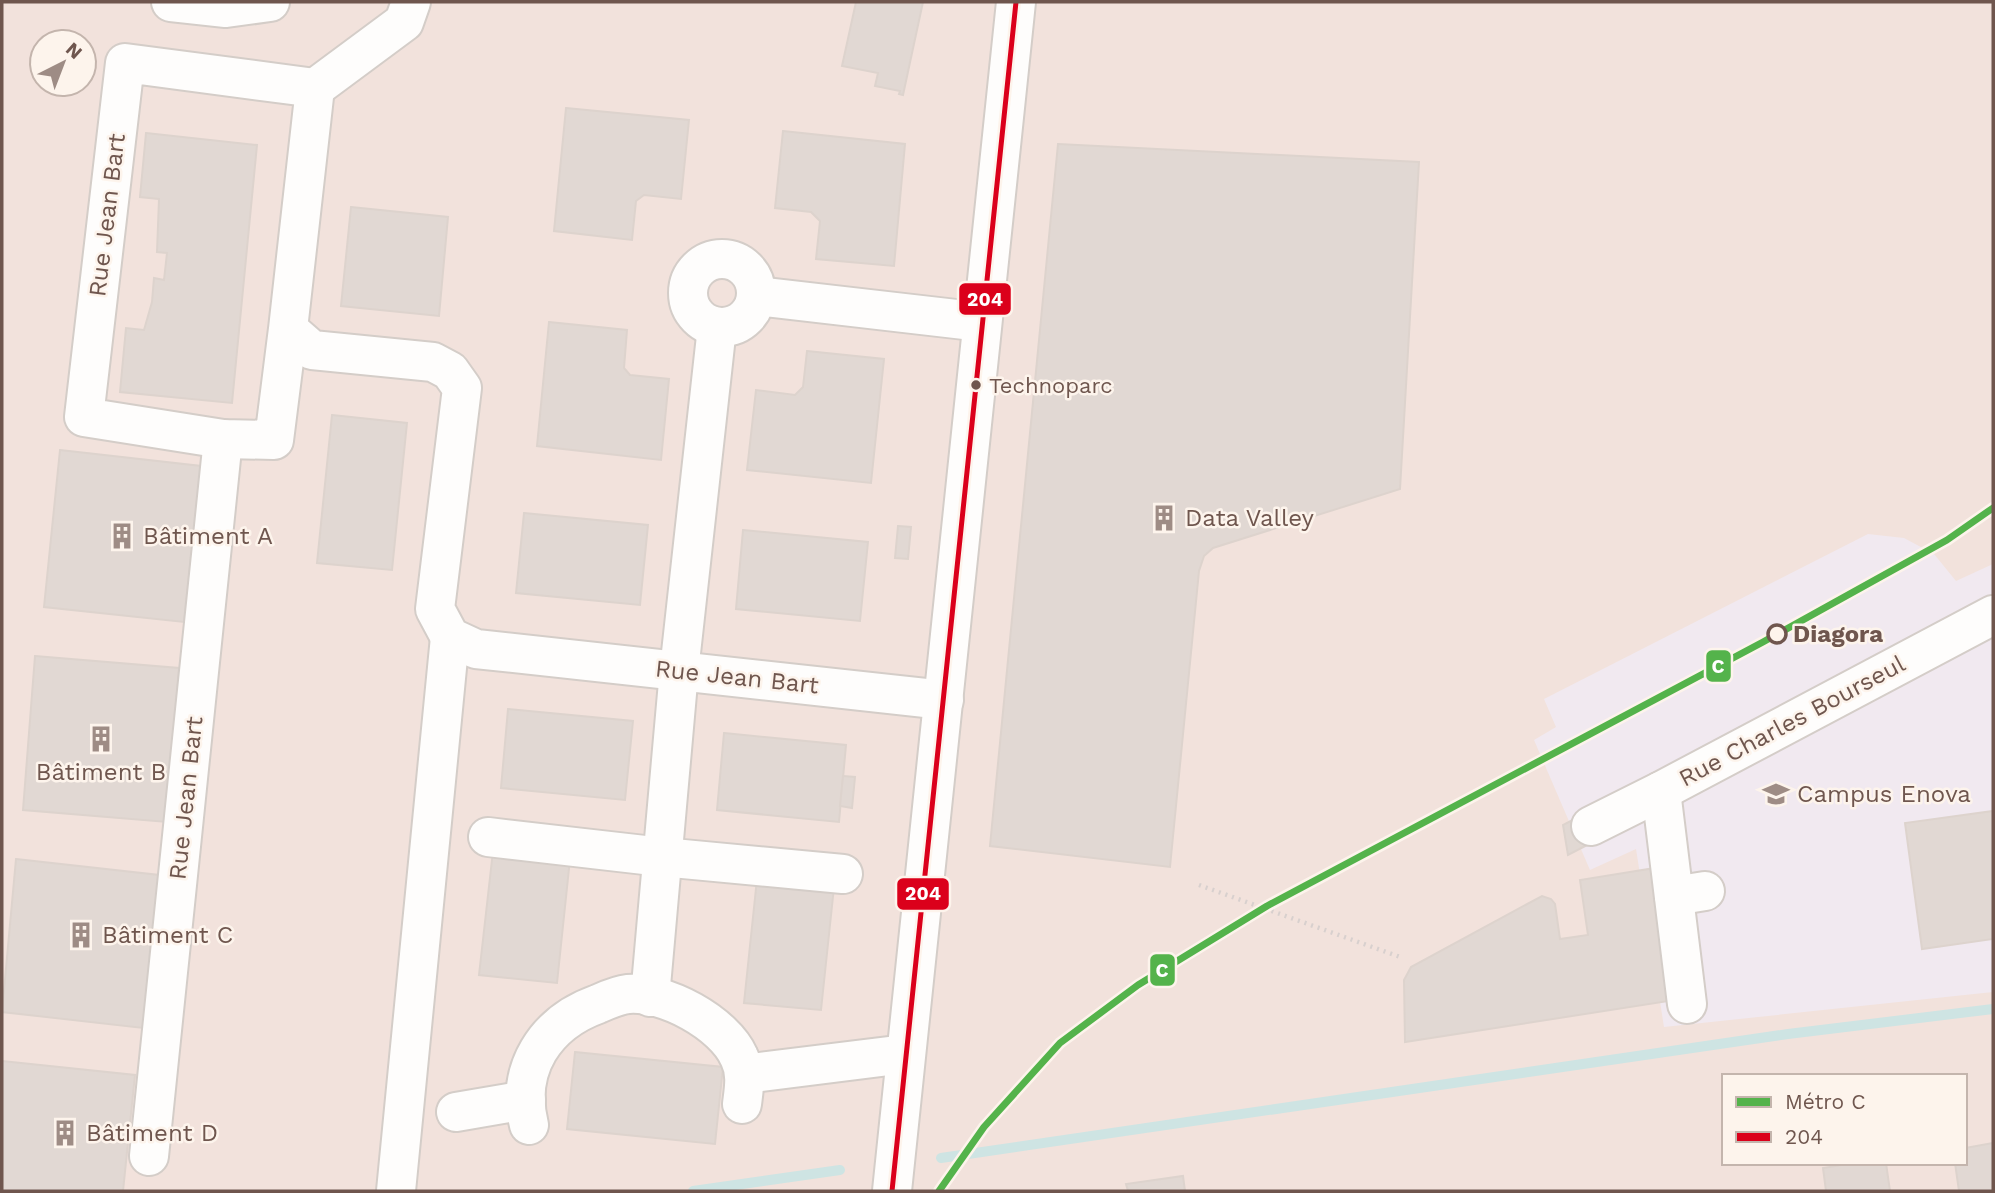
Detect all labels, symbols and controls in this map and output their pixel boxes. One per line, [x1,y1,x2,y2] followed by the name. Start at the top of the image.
[28,28,98,98] north arrow
[61,37,87,64] text: N
[83,132,131,298] street label: Rue Jean Bart
[958,282,1012,316] line badge: 204
[967,288,1003,311] text: 204
[989,373,1113,398] place label: Technoparc
[969,378,983,392] marker: Technoparc
[1149,503,1179,533] building icon: Data Valley
[1185,504,1315,532] place label: Data Valley
[107,521,137,551] building icon: Bâtiment A
[143,522,273,550] place label: Bâtiment A
[1793,620,1883,648] place label: Diagora
[1767,624,1787,644] marker: Diagora
[1674,649,1910,793] street label: Rue Charles Bourseul
[1705,649,1732,683] line badge: C
[654,654,820,700] street label: Rue Jean Bart
[163,715,209,881] street label: Rue Jean Bart
[86,724,116,754] building icon: Bâtiment B
[36,758,166,786] place label: Bâtiment B
[1761,779,1791,809] school or university icon: Campus Enova
[1797,780,1971,808] place label: Campus Enova
[896,877,950,911] line badge: 204
[905,882,941,905] text: 204
[66,920,96,950] building icon: Bâtiment C
[102,921,233,949] place label: Bâtiment C
[1149,953,1176,987] line badge: C
[1156,959,1169,982] text: C
[1722,1074,1967,1165] legend
[1785,1089,1866,1114] text: Métro C
[50,1118,80,1148] building icon: Bâtiment D
[86,1119,218,1147] place label: Bâtiment D
[1785,1124,1823,1149] text: 204

